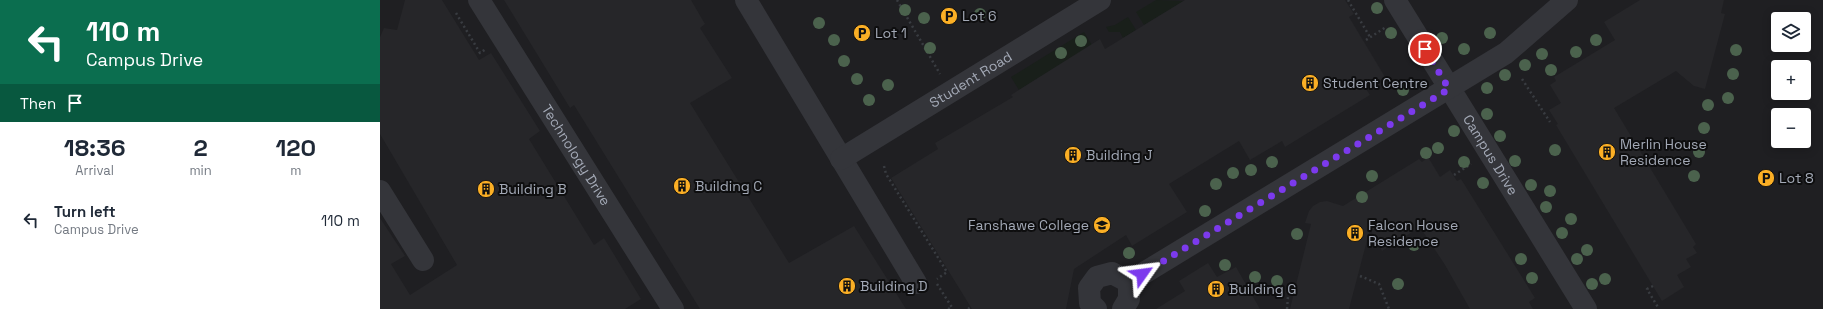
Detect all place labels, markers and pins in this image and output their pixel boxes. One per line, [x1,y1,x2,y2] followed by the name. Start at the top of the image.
[939,6,959,26] parking icon: Lot 6
[962,7,997,25] place label: Lot 6
[852,23,872,43] parking icon: Lot 1
[875,24,907,42] place label: Lot 1
[1408,32,1442,66] pin
[1300,73,1320,93] building icon: Student Centre
[1323,74,1428,92] place label: Student Centre
[1620,135,1707,169] place label: Merlin House Residence
[1597,142,1617,162] building icon: Merlin House Residence
[1063,145,1083,165] building icon: Building J
[1086,146,1153,164] place label: Building J
[1756,168,1776,188] parking icon: Lot 8
[1779,169,1814,187] place label: Lot 8
[672,176,692,196] building icon: Building C
[695,177,762,195] place label: Building C
[476,179,496,199] building icon: Building B
[499,180,567,198] place label: Building B
[1092,215,1112,235] school or university icon: Fanshawe College
[968,216,1089,234] place label: Fanshawe College
[1368,216,1458,250] place label: Falcon House Residence
[1345,223,1365,243] building icon: Falcon House Residence
[837,276,857,296] building icon: Building D
[860,277,928,295] place label: Building D
[1206,279,1226,299] building icon: Building G
[1229,280,1297,298] place label: Building G

